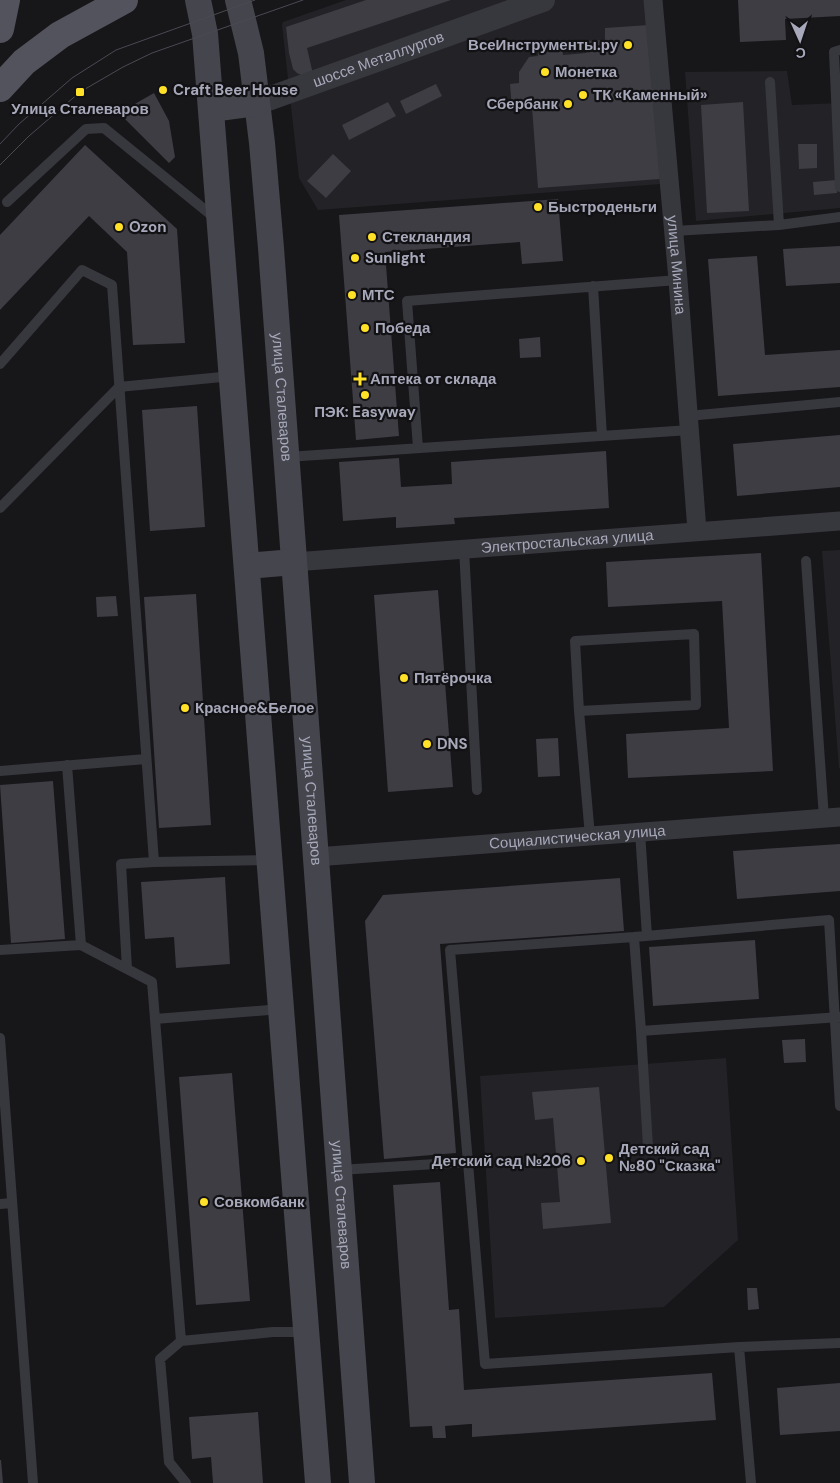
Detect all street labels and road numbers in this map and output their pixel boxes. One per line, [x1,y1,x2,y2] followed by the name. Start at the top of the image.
[310,26,447,92] street label: шоссе Металлургов
[662,215,691,316] street label: улица Минина
[267,332,297,462] street label: улица Сталеваров
[480,525,655,558] street label: Электростальская улица
[297,736,326,866] street label: улица Сталеваров
[488,820,667,854] street label: Социалистическая улица
[327,1140,356,1270] street label: улица Сталеваров

